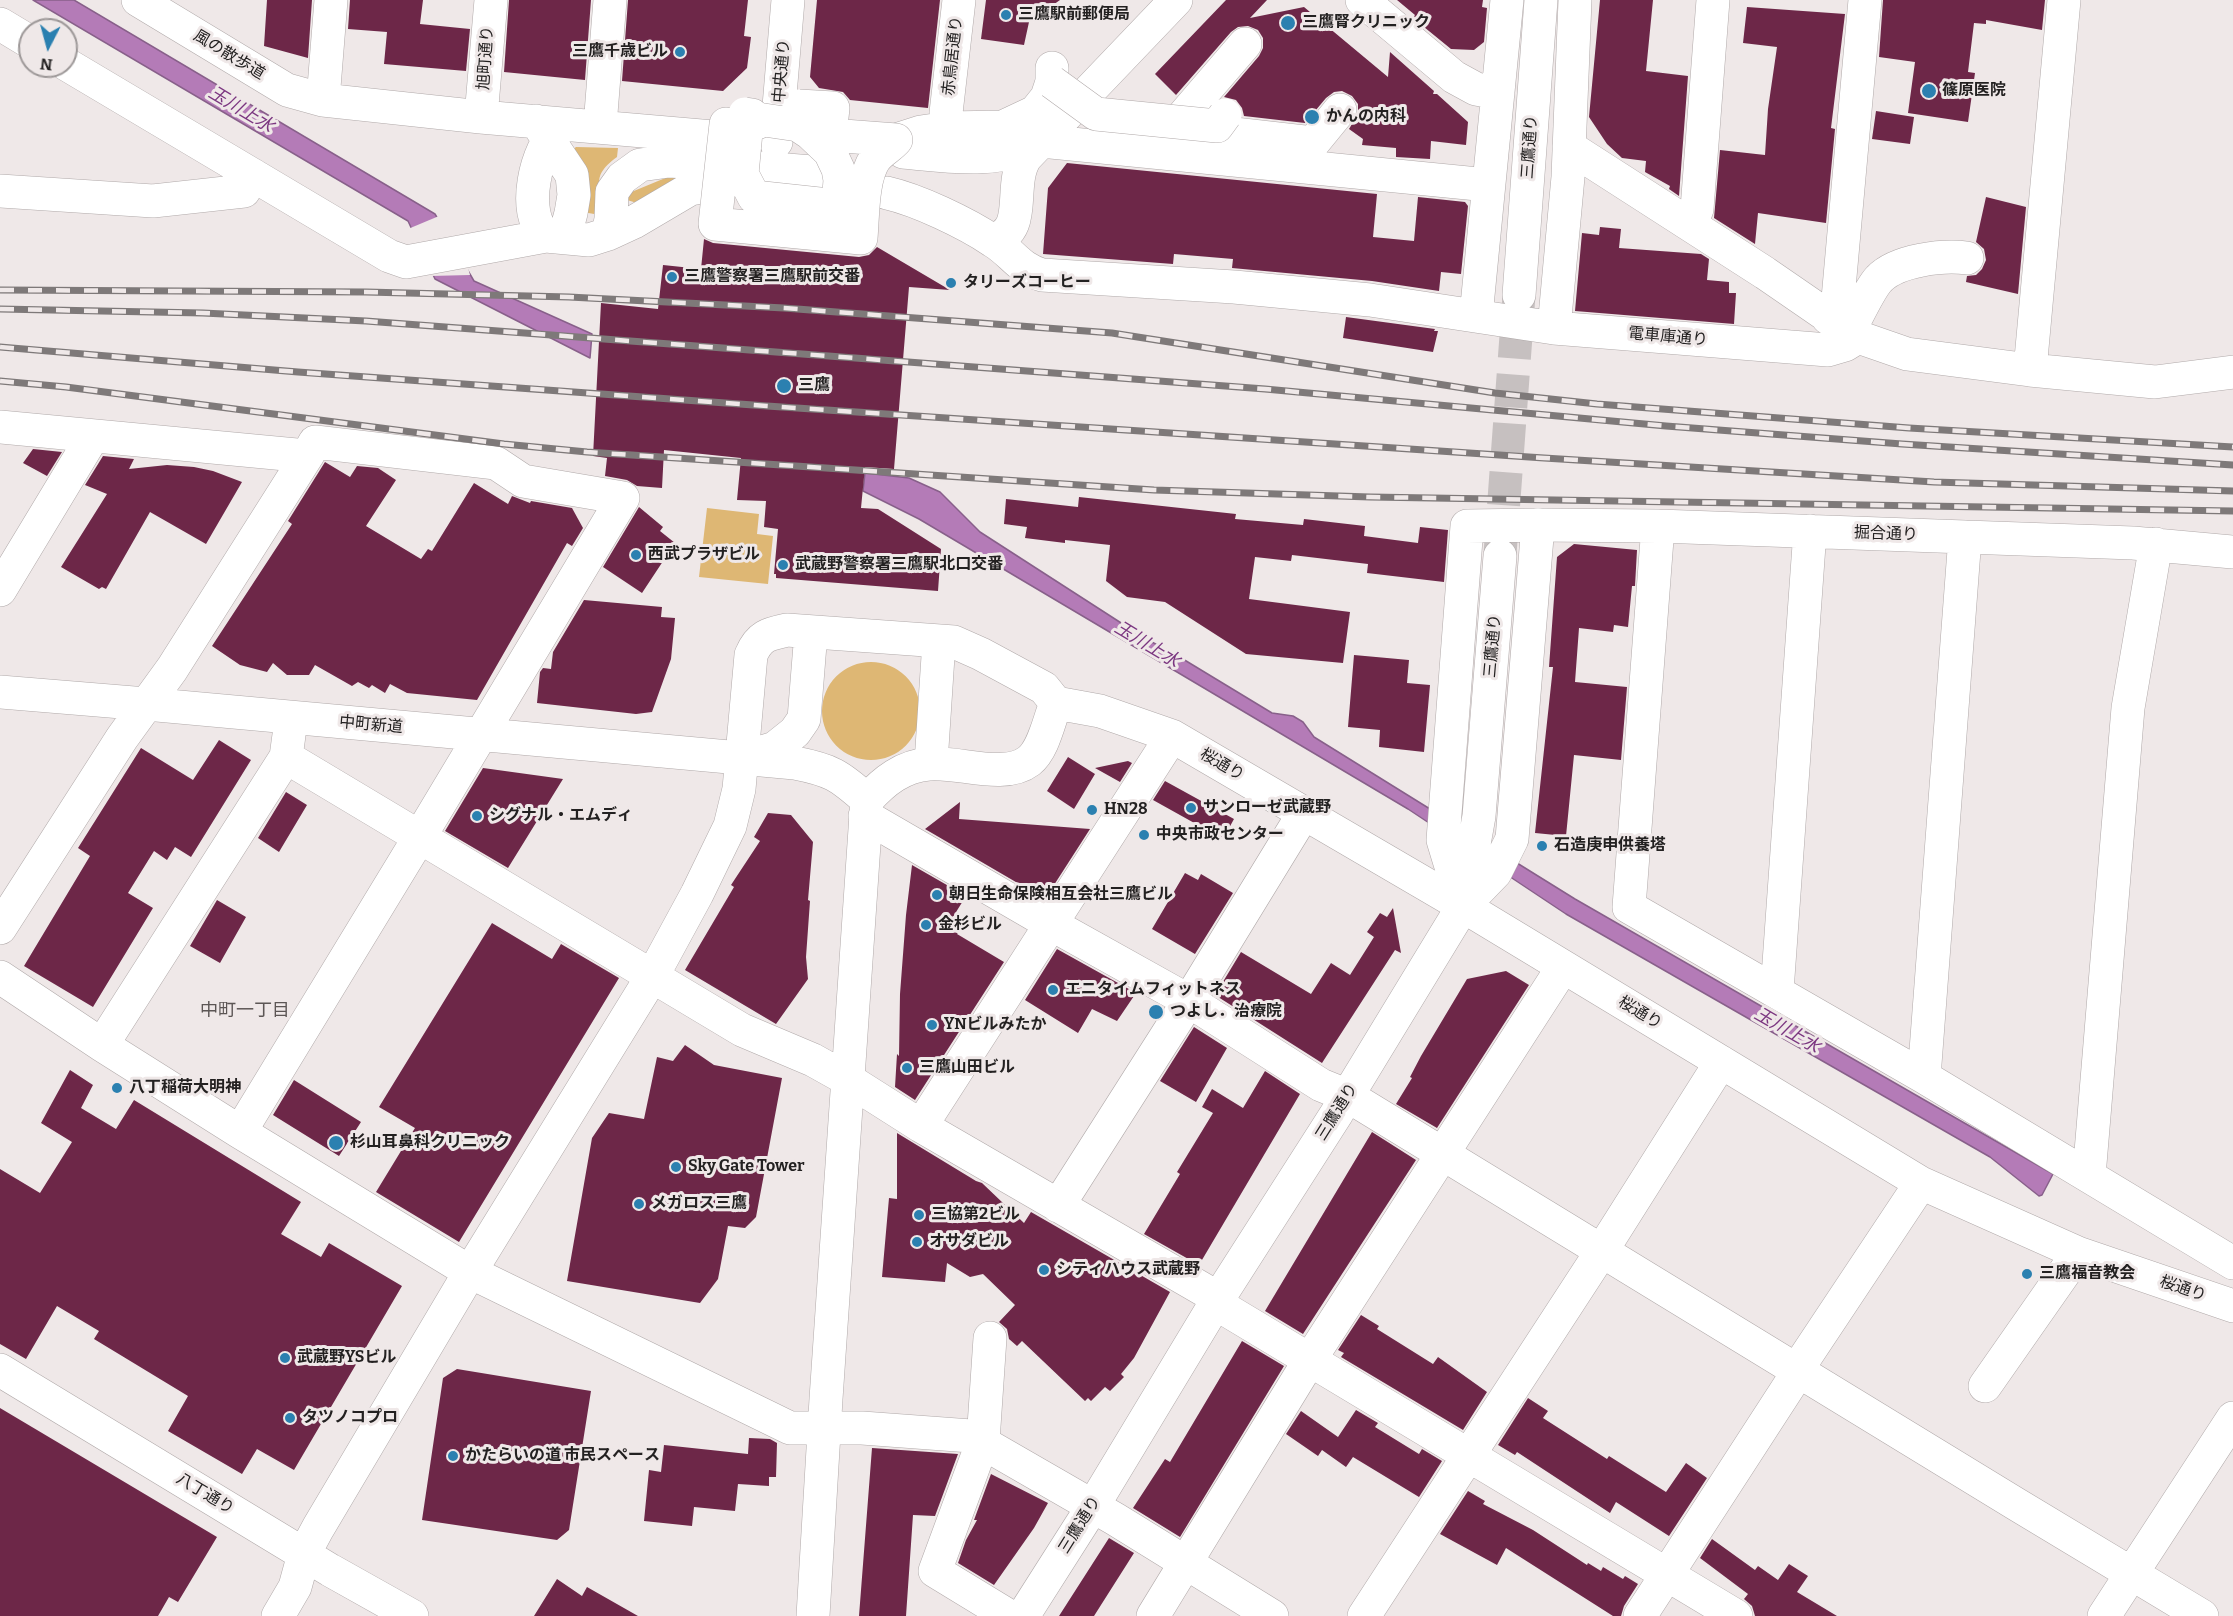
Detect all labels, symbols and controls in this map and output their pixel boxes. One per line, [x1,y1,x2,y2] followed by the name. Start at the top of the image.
[1018,5,1130,25] place label: 三鷹駅前郵便局
[999,8,1013,22] marker: 三鷹駅前郵便局
[1302,13,1430,33] place label: 三鷹腎クリニック
[1279,14,1297,32] marker: 三鷹腎クリニック
[939,15,967,97] street label: 赤鳥居通り
[18,18,78,78] north arrow
[474,25,498,91] street label: 旭町通り
[190,26,268,84] street label: 風の散歩道
[770,38,794,104] street label: 中央通り
[572,42,668,62] place label: 三鷹千歳ビル
[673,45,687,59] marker: 三鷹千歳ビル
[39,54,53,75] text: N
[1942,81,2006,101] place label: 篠原医院
[205,82,277,138] water label: 玉川上水
[1920,82,1938,100] marker: 篠原医院
[1326,107,1406,127] place label: かんの内科
[1303,108,1321,126] marker: かんの内科
[1518,114,1542,180] street label: 三鷹通り
[684,267,860,287] place label: 三鷹警察署三鷹駅前交番
[665,270,679,284] marker: 三鷹警察署三鷹駅前交番
[963,273,1091,293] place label: タリーズコーヒー
[944,276,958,290] marker: タリーズコーヒー
[1627,324,1709,350] street label: 電車庫通り
[798,376,830,396] place label: 三鷹
[775,377,793,395] marker: 三鷹
[1854,523,1918,545] street label: 掘合通り
[648,545,760,565] place label: 西武プラザビル
[629,548,643,562] marker: 西武プラザビル
[795,555,1003,575] place label: 武蔵野警察署三鷹駅北口交番
[776,558,790,572] marker: 武蔵野警察署三鷹駅北口交番
[1481,613,1505,679] street label: 三鷹通り
[1111,617,1183,673] water label: 玉川上水
[338,713,404,737] street label: 中町新道
[1196,745,1248,785] street label: 桜通り
[1203,798,1331,818] place label: サンローゼ武蔵野
[1104,800,1148,820] place label: HN28
[1184,801,1198,815] marker: サンローゼ武蔵野
[1085,803,1099,817] marker: HN28
[489,806,633,826] place label: シグナル・エムディ
[470,809,484,823] marker: シグナル・エムディ
[1156,825,1284,845] place label: 中央市政センター
[1137,828,1151,842] marker: 中央市政センター
[1554,836,1666,856] place label: 石造庚申供養塔
[1535,839,1549,853] marker: 石造庚申供養塔
[949,885,1173,905] place label: 朝日生命保険相互会社三鷹ビル
[930,888,944,902] marker: 朝日生命保険相互会社三鷹ビル
[938,915,1002,935] place label: 金杉ビル
[919,918,933,932] marker: 金杉ビル
[1065,980,1241,1000] place label: エニタイムフィットネス
[1046,983,1060,997] marker: エニタイムフィットネス
[1614,992,1666,1034] street label: 桜通り
[200,1000,290,1022] district label: 中町一丁目
[1170,1002,1282,1022] place label: つよし．治療院
[1147,1003,1165,1021] marker: つよし．治療院
[1750,1004,1824,1058] water label: 玉川上水
[944,1015,1047,1035] place label: YNビルみたか
[925,1018,939,1032] marker: YNビルみたか
[919,1058,1015,1078] place label: 三鷹山田ビル
[900,1061,914,1075] marker: 三鷹山田ビル
[129,1078,241,1098] place label: 八丁稲荷大明神
[1312,1080,1362,1144] street label: 三鷹通り
[110,1081,124,1095] marker: 八丁稲荷大明神
[350,1133,510,1153] place label: 杉山耳鼻科クリニック
[327,1134,345,1152] marker: 杉山耳鼻科クリニック
[688,1157,804,1177] place label: Sky Gate Tower
[669,1160,683,1174] marker: Sky Gate Tower
[651,1194,747,1214] place label: メガロス三鷹
[632,1197,646,1211] marker: メガロス三鷹
[931,1205,1020,1225] place label: 三協第2ビル
[912,1208,926,1222] marker: 三協第2ビル
[929,1232,1009,1252] place label: オサダビル
[910,1235,924,1249] marker: オサダビル
[1056,1260,1200,1280] place label: シティハウス武蔵野
[1037,1263,1051,1277] marker: シティハウス武蔵野
[2039,1264,2135,1284] place label: 三鷹福音教会
[2020,1267,2034,1281] marker: 三鷹福音教会
[2157,1272,2209,1306] street label: 桜通り
[297,1348,396,1368] place label: 武蔵野YSビル
[278,1351,292,1365] marker: 武蔵野YSビル
[302,1408,398,1428] place label: タツノコプロ
[283,1411,297,1425] marker: タツノコプロ
[465,1446,660,1466] place label: かたらいの道 市民スペース
[446,1449,460,1463] marker: かたらいの道 市民スペース
[173,1469,237,1519] street label: 八丁通り
[1055,1493,1105,1557] street label: 三鷹通り

